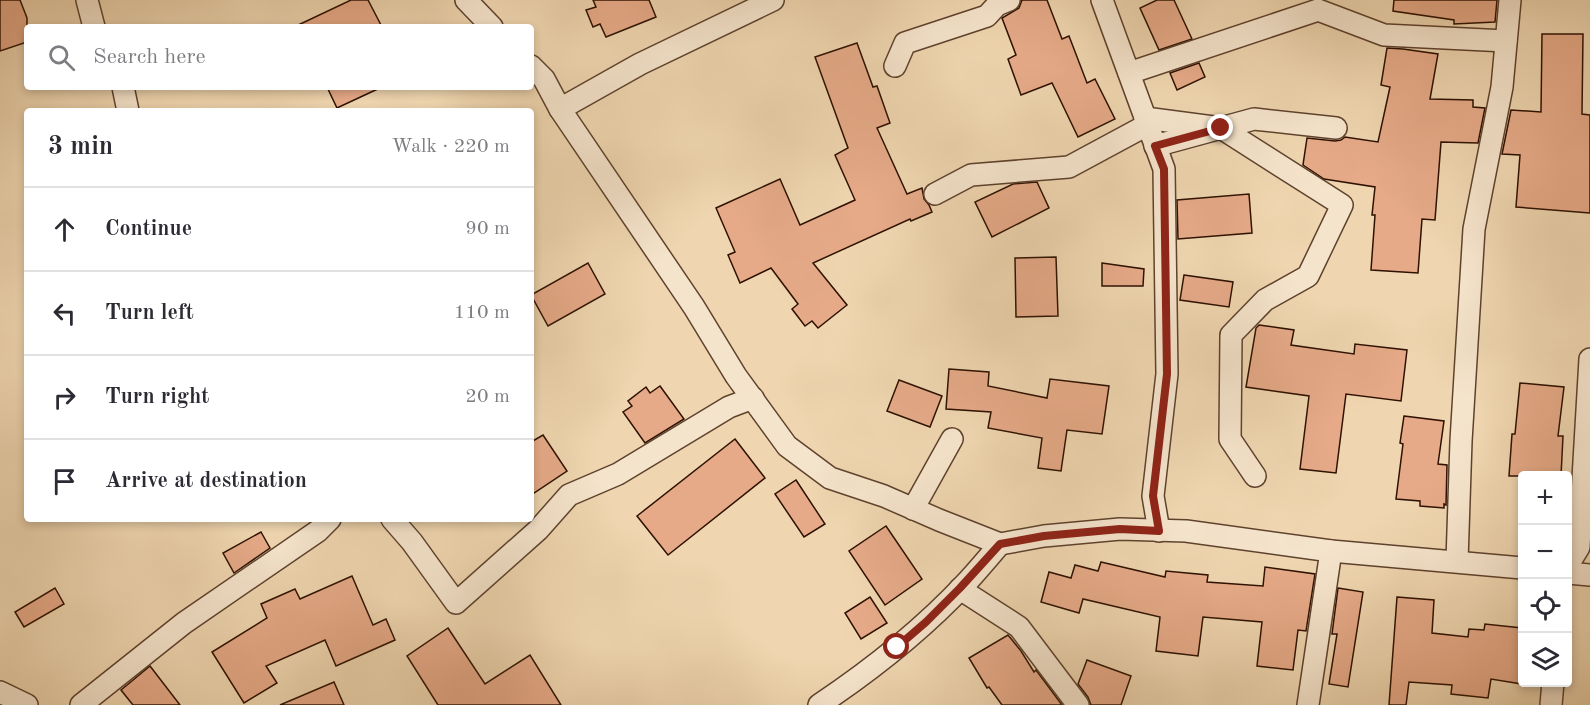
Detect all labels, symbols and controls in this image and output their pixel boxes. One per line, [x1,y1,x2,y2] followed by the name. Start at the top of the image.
[24,24,534,90] search box
[45,41,78,74] icon: search
[93,46,206,68] text: Search here
[1207,114,1233,140] route end
[48,134,113,160] text: 3 min
[391,137,510,157] text: Walk · 220 m
[48,213,81,246] icon: ahead
[105,218,192,240] text: Continue
[465,219,510,239] text: 90 m
[48,297,81,330] icon: left
[105,302,194,324] text: Turn left
[454,303,510,323] text: 110 m
[48,381,81,414] icon: right
[105,386,209,408] text: Turn right
[465,387,510,407] text: 20 m
[48,465,81,498] icon: arrive
[105,470,307,492] text: Arrive at destination
[1518,471,1572,687] map controls
[1518,471,1572,525] button: +
[1518,525,1572,579] button: −
[1518,579,1572,633] button: locate
[883,633,909,659] route start
[1518,633,1572,687] button: layers

